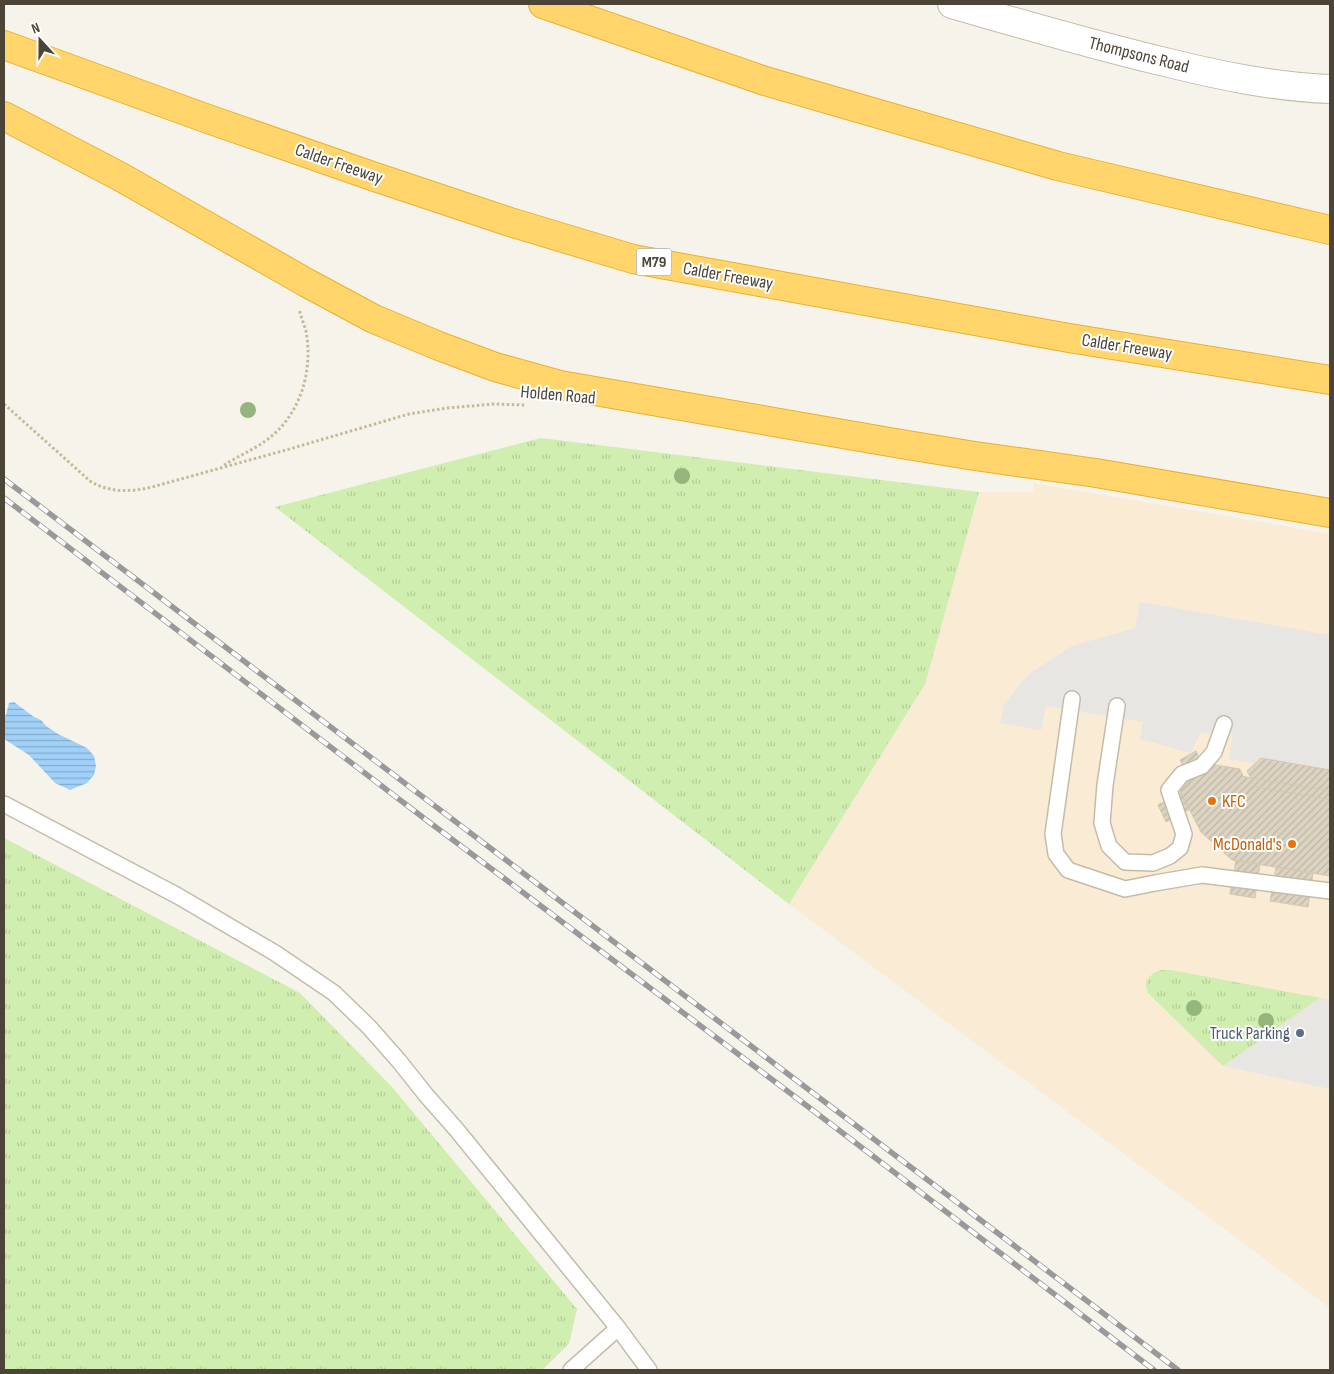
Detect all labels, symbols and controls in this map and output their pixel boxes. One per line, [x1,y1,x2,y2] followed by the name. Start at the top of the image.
[15,15,65,65] north arrow
[29,19,42,38] text: N
[1087,32,1191,78] street label: Thompsons Road
[292,139,386,189] street label: Calder Freeway
[636,248,672,276] road number: M79
[681,258,775,294] street label: Calder Freeway
[1080,329,1174,365] street label: Calder Freeway
[520,381,596,409] street label: Holden Road
[1222,791,1246,812] place label: KFC
[1206,795,1218,807] marker: KFC
[1213,834,1282,855] place label: McDonald's
[1286,838,1298,850] marker: McDonald's
[1210,1023,1290,1044] place label: Truck Parking
[1294,1027,1306,1039] marker: Truck Parking

